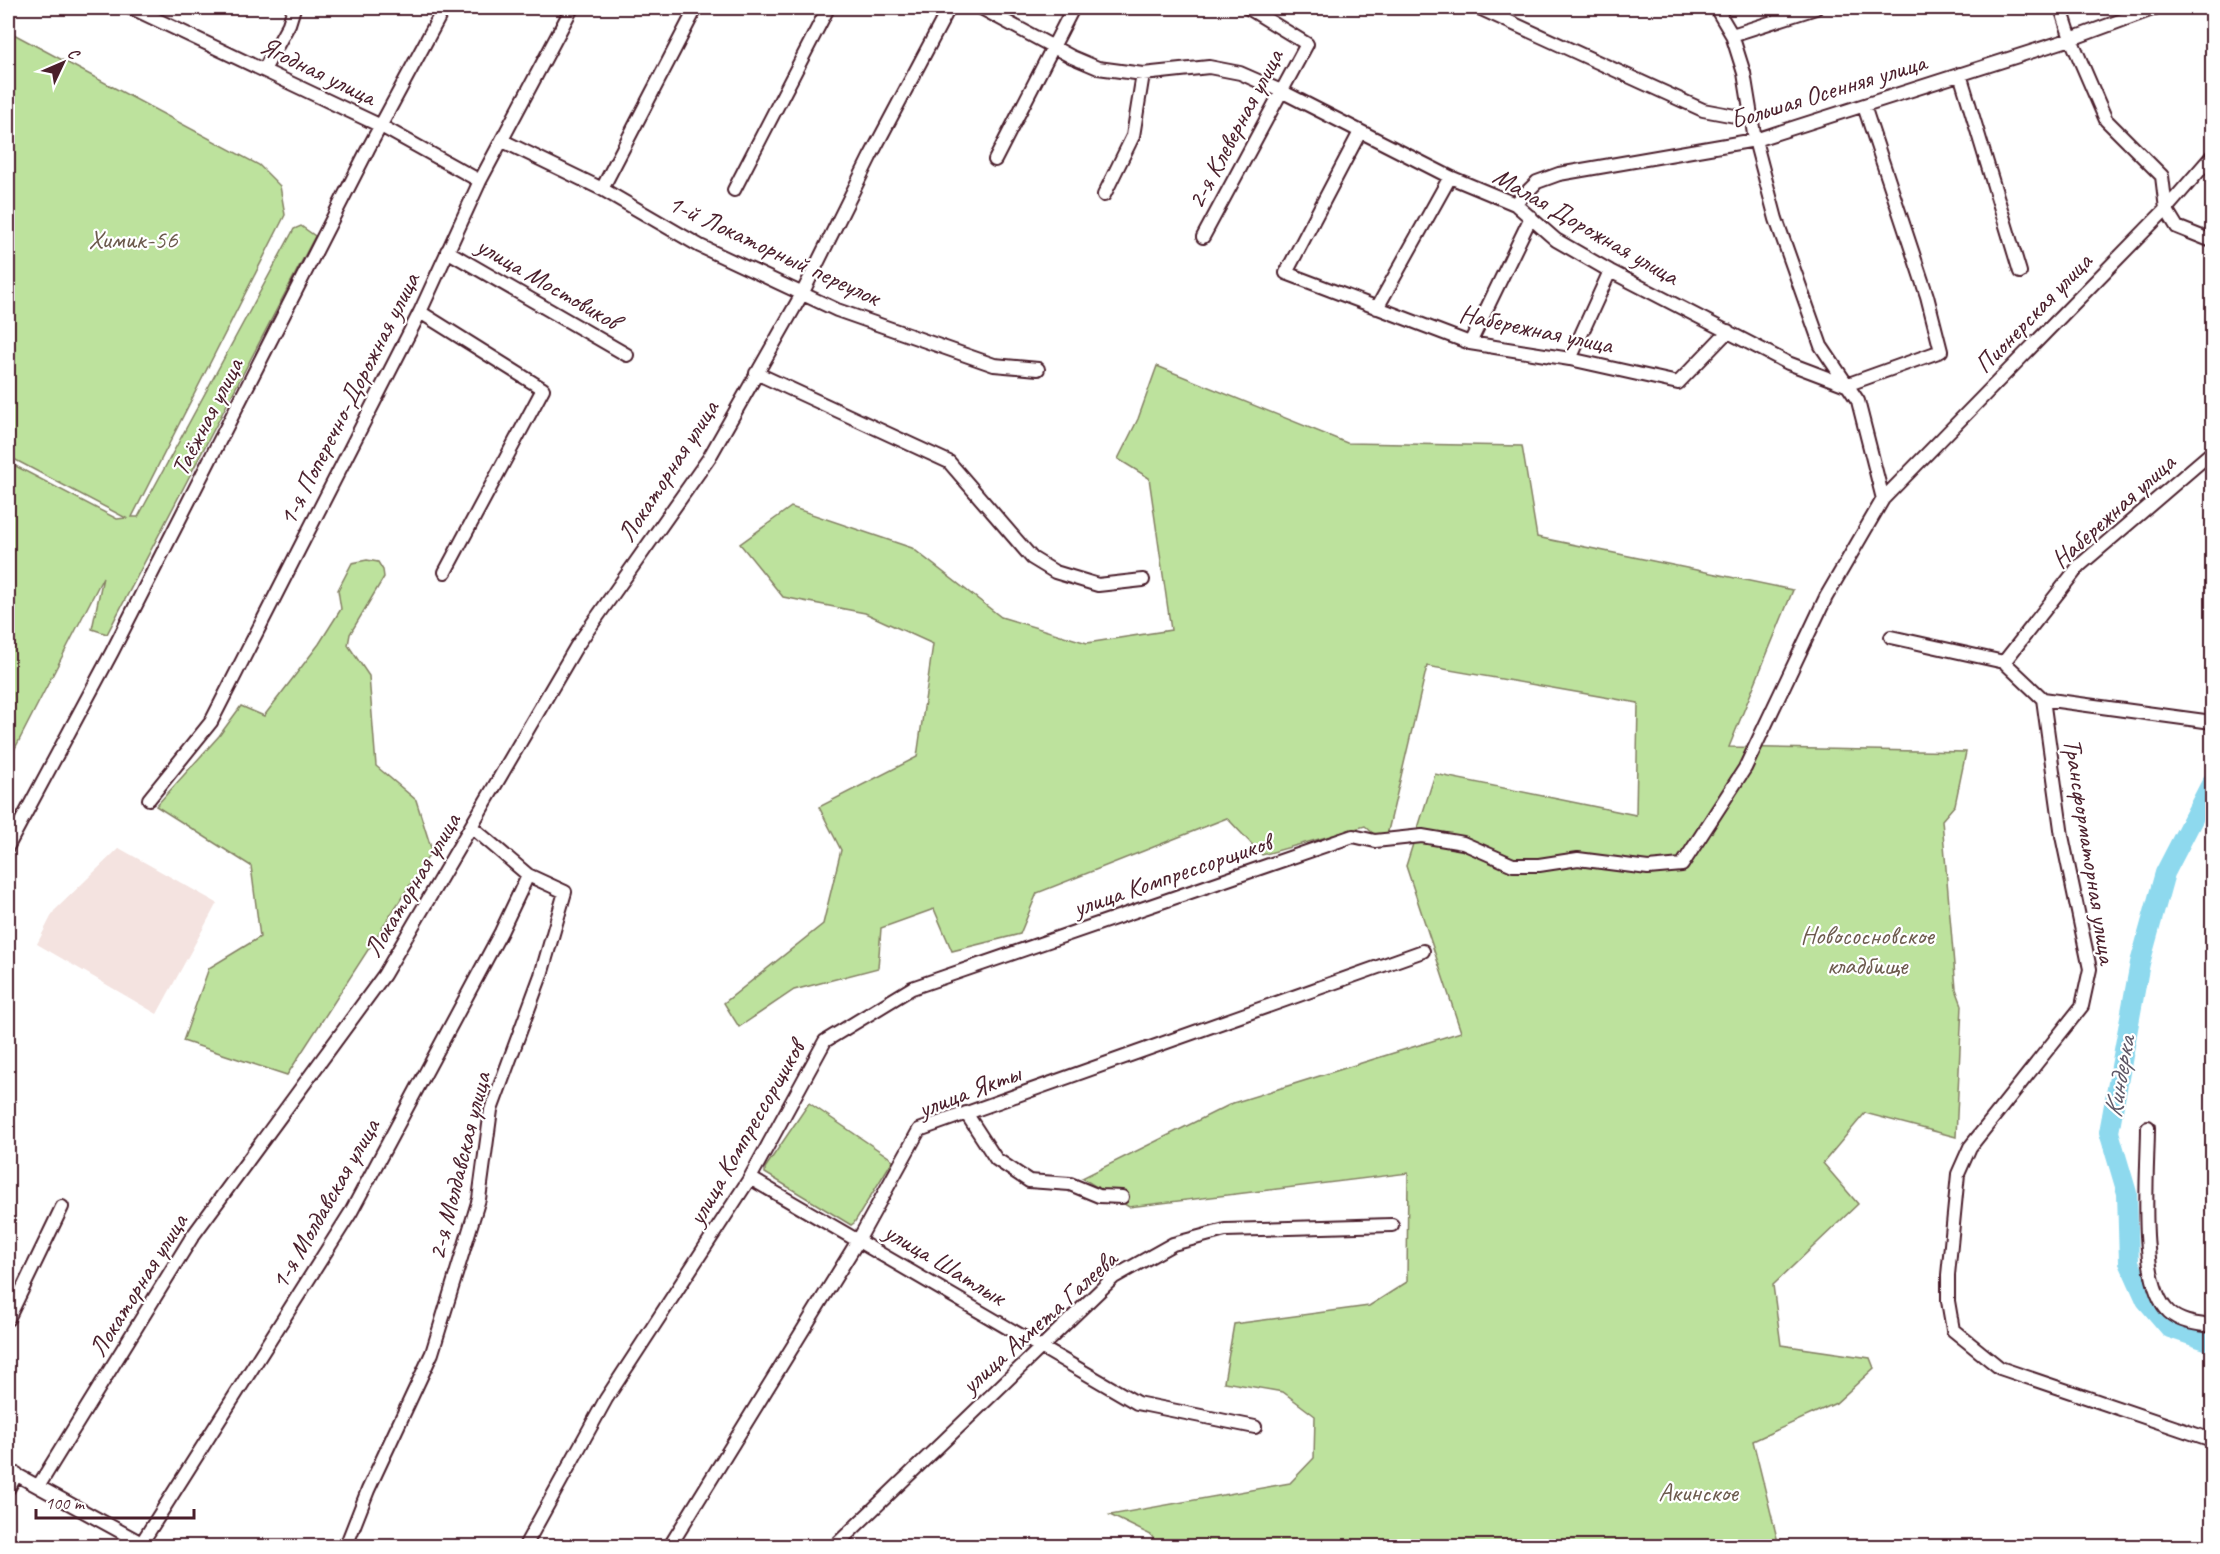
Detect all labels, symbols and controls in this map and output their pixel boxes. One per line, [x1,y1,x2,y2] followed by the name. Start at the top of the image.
[255,29,383,114] street label: Ягодная улица
[33,33,93,93] north arrow
[1179,42,1292,214] street label: 2-я Клеверная улица
[63,44,84,65] text: С
[1726,45,1932,136] street label: Большая Осенняя улица
[1487,159,1686,293] street label: Малая Дорожная улица
[663,186,887,315] street label: 1-й Локаторный переулок
[89,223,179,256] park label: Химик-56
[469,228,631,340] street label: улица Мостовиков
[1967,244,2100,380] street label: Пионерская улица
[271,265,428,531] street label: 1-я Поперечно-Дорожная улица
[1456,297,1617,362] street label: Набережная улица
[163,351,251,481] street label: Таёжная улица
[610,393,727,548] street label: Локаторная улица
[2044,445,2183,575] street label: Набережная улица
[2056,736,2124,968] street label: Трансформаторная улица
[356,805,469,963] street label: Локаторная улица
[1067,824,1280,925] street label: улица Компрессорщиков
[1800,919,1935,982] park label: Новососновское кладбище
[679,1031,814,1233] street label: улица Компрессорщиков
[2095,1031,2143,1120] water label: Киндерка
[911,1056,1027,1126] street label: улица Якты
[420,1067,499,1263] street label: 2-я Молдавская улица
[263,1111,388,1295] street label: 1-я Молдавская улица
[81,1206,196,1363] street label: Локаторная улица
[877,1214,1014,1314] street label: улица Шатлык
[952,1242,1126,1402] street label: улица Ахмета Галеева
[1658,1476,1739,1509] park label: Акинское
[36,1482,194,1520] scale bar
[45,1492,86,1514] text: 100 m

